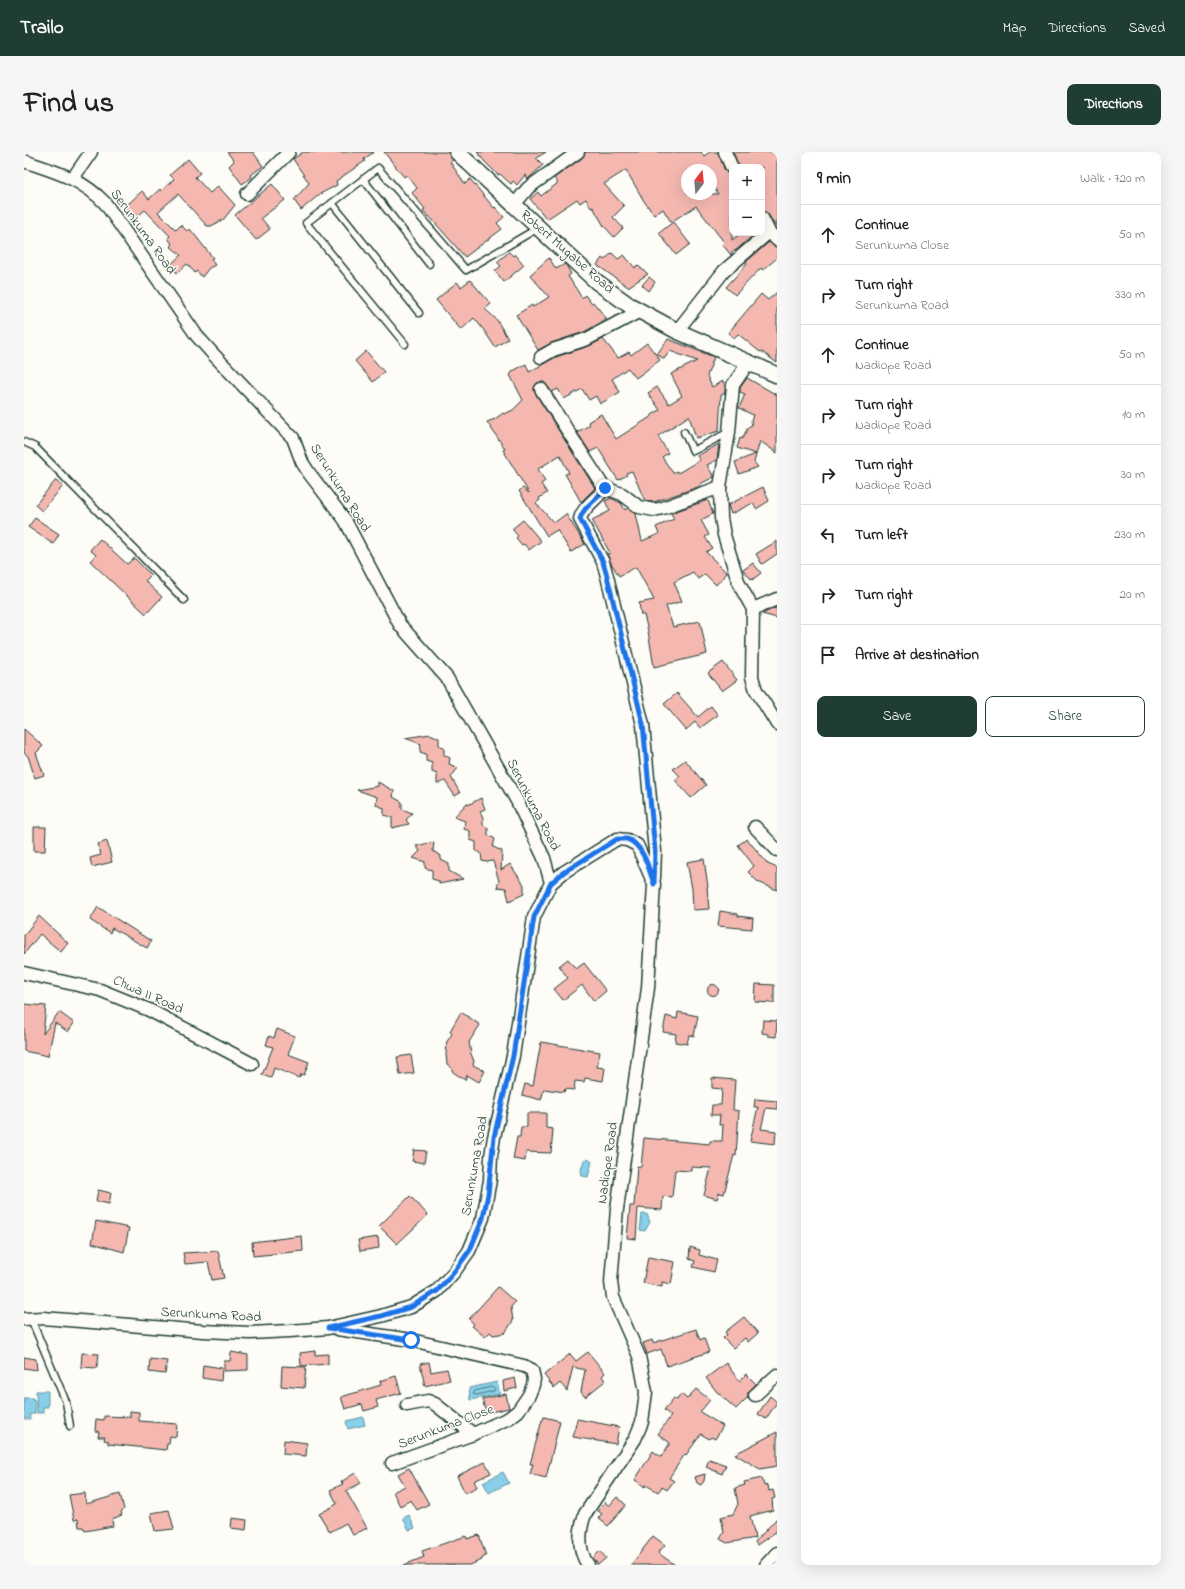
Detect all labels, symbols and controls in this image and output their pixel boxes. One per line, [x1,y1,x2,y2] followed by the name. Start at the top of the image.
[20,15,64,42] text: Trailo
[1003,18,1026,39] text: Map
[1048,18,1106,39] text: Directions
[1128,18,1165,39] text: Saved
[24,84,114,125] text: Find us
[1067,84,1161,125] button: Directions
[681,164,717,200] north arrow
[729,164,765,236] map controls
[729,164,765,200] button: +
[817,166,851,191] text: 9 min
[1080,169,1145,188] text: Walk · 720 m
[105,185,181,279] street label: Serunkuma Road
[729,200,765,236] button: −
[515,205,619,300] street label: Robert Mugabe Road
[855,214,909,236] text: Continue
[817,224,839,246] icon: ahead
[1119,225,1145,244] text: 50 m
[855,236,949,255] text: Serunkuma Close
[855,274,913,296] text: Turn right
[817,284,839,306] icon: right
[1115,285,1145,304] text: 330 m
[855,296,949,315] text: Serunkuma Road
[855,334,909,356] text: Continue
[817,344,839,366] icon: ahead
[1119,345,1145,364] text: 50 m
[855,356,932,375] text: Nadiope Road
[855,394,913,416] text: Turn right
[817,404,839,426] icon: right
[1122,405,1145,424] text: 10 m
[855,416,932,435] text: Nadiope Road
[304,440,376,536] street label: Serunkuma Road
[855,454,913,476] text: Turn right
[817,464,839,486] icon: right
[1121,465,1145,484] text: 30 m
[855,476,932,495] text: Nadiope Road
[596,479,614,497] route end
[817,524,839,546] icon: left
[855,524,908,546] text: Turn left
[1114,525,1145,544] text: 230 m
[817,584,839,606] icon: right
[855,584,913,606] text: Turn right
[1120,585,1145,604] text: 20 m
[817,644,839,666] icon: arrive
[855,644,979,666] text: Arrive at destination
[817,696,977,737] button: Save
[985,696,1145,737] button: Share
[501,755,565,855] street label: Serunkuma Road
[109,970,187,1020] street label: Chwa II Road
[456,1114,494,1218] street label: Serunkuma Road
[592,1121,624,1205] street label: Nadiope Road
[160,1302,262,1328] street label: Serunkuma Road
[402,1331,420,1349] route start
[395,1399,498,1455] street label: Serunkuma Close

